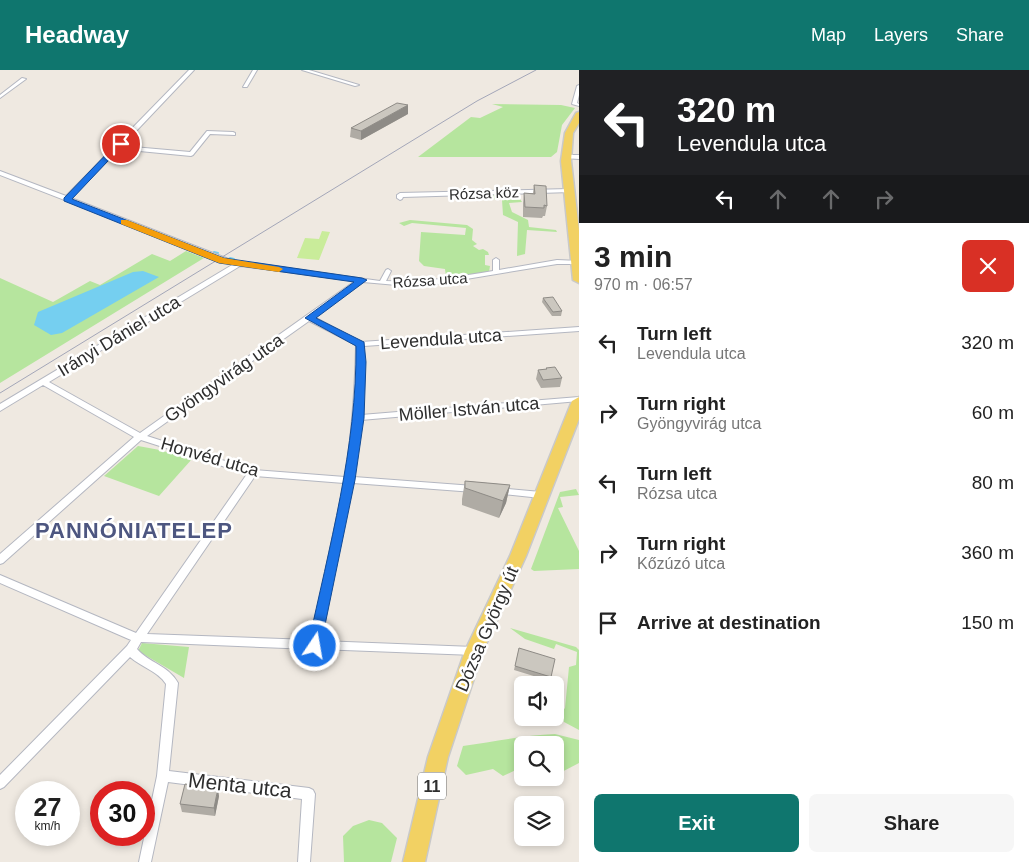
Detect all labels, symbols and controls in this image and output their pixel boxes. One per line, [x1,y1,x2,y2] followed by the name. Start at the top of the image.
[25,21,129,48] text: Headway
[811,25,846,45] text: Map
[874,25,928,45] text: Layers
[956,25,1004,45] text: Share
[594,90,659,155] icon: left
[677,90,776,129] text: 320 m
[100,123,142,165] pin
[107,130,135,158] icon: arrive
[677,131,826,156] text: Levendula utca
[449,183,519,203] street label: Rózsa köz
[711,185,739,213] icon: left
[764,185,792,213] icon: ahead
[817,185,845,213] icon: ahead
[870,185,898,213] icon: right
[594,240,672,273] text: 3 min
[962,240,1014,292] button: close
[392,269,469,291] street label: Rózsa utca
[594,276,693,293] text: 970 m · 06:57
[54,291,185,380] street label: Irányi Dániel utca
[637,323,712,344] text: Turn left
[379,325,504,353] street label: Levendula utca
[161,329,288,426] street label: Gyöngyvirág utca
[594,329,622,357] icon: left
[961,332,1014,353] text: 320 m
[637,345,746,362] text: Levendula utca
[398,393,541,425] street label: Möller István utca
[637,393,725,414] text: Turn right
[594,399,622,427] icon: right
[972,402,1014,423] text: 60 m
[637,415,762,432] text: Gyöngyvirág utca
[159,433,262,481] street label: Honvéd utca
[637,463,712,484] text: Turn left
[594,469,622,497] icon: left
[972,472,1014,493] text: 80 m
[637,485,717,502] text: Rózsa utca
[35,518,233,543] district label: PANNÓNIATELEP
[637,533,725,554] text: Turn right
[594,539,622,567] icon: right
[961,542,1014,563] text: 360 m
[637,555,725,572] text: Kőzúzó utca
[452,563,522,695] street label: Dózsa György út
[594,609,622,637] icon: arrive
[637,612,821,633] text: Arrive at destination
[961,612,1014,633] text: 150 m
[288,619,340,671] position arrow
[514,676,564,846] map controls
[514,676,564,726] button: sound
[514,736,564,786] button: search
[187,768,293,802] street label: Menta utca
[418,772,446,799] road number: 11
[90,781,155,846] speed limit sign: 30
[34,793,61,821] text: 27
[594,794,799,852] button: Exit
[809,794,1014,852] button: Share
[514,796,564,846] button: layers
[34,819,61,833] text: km/h

